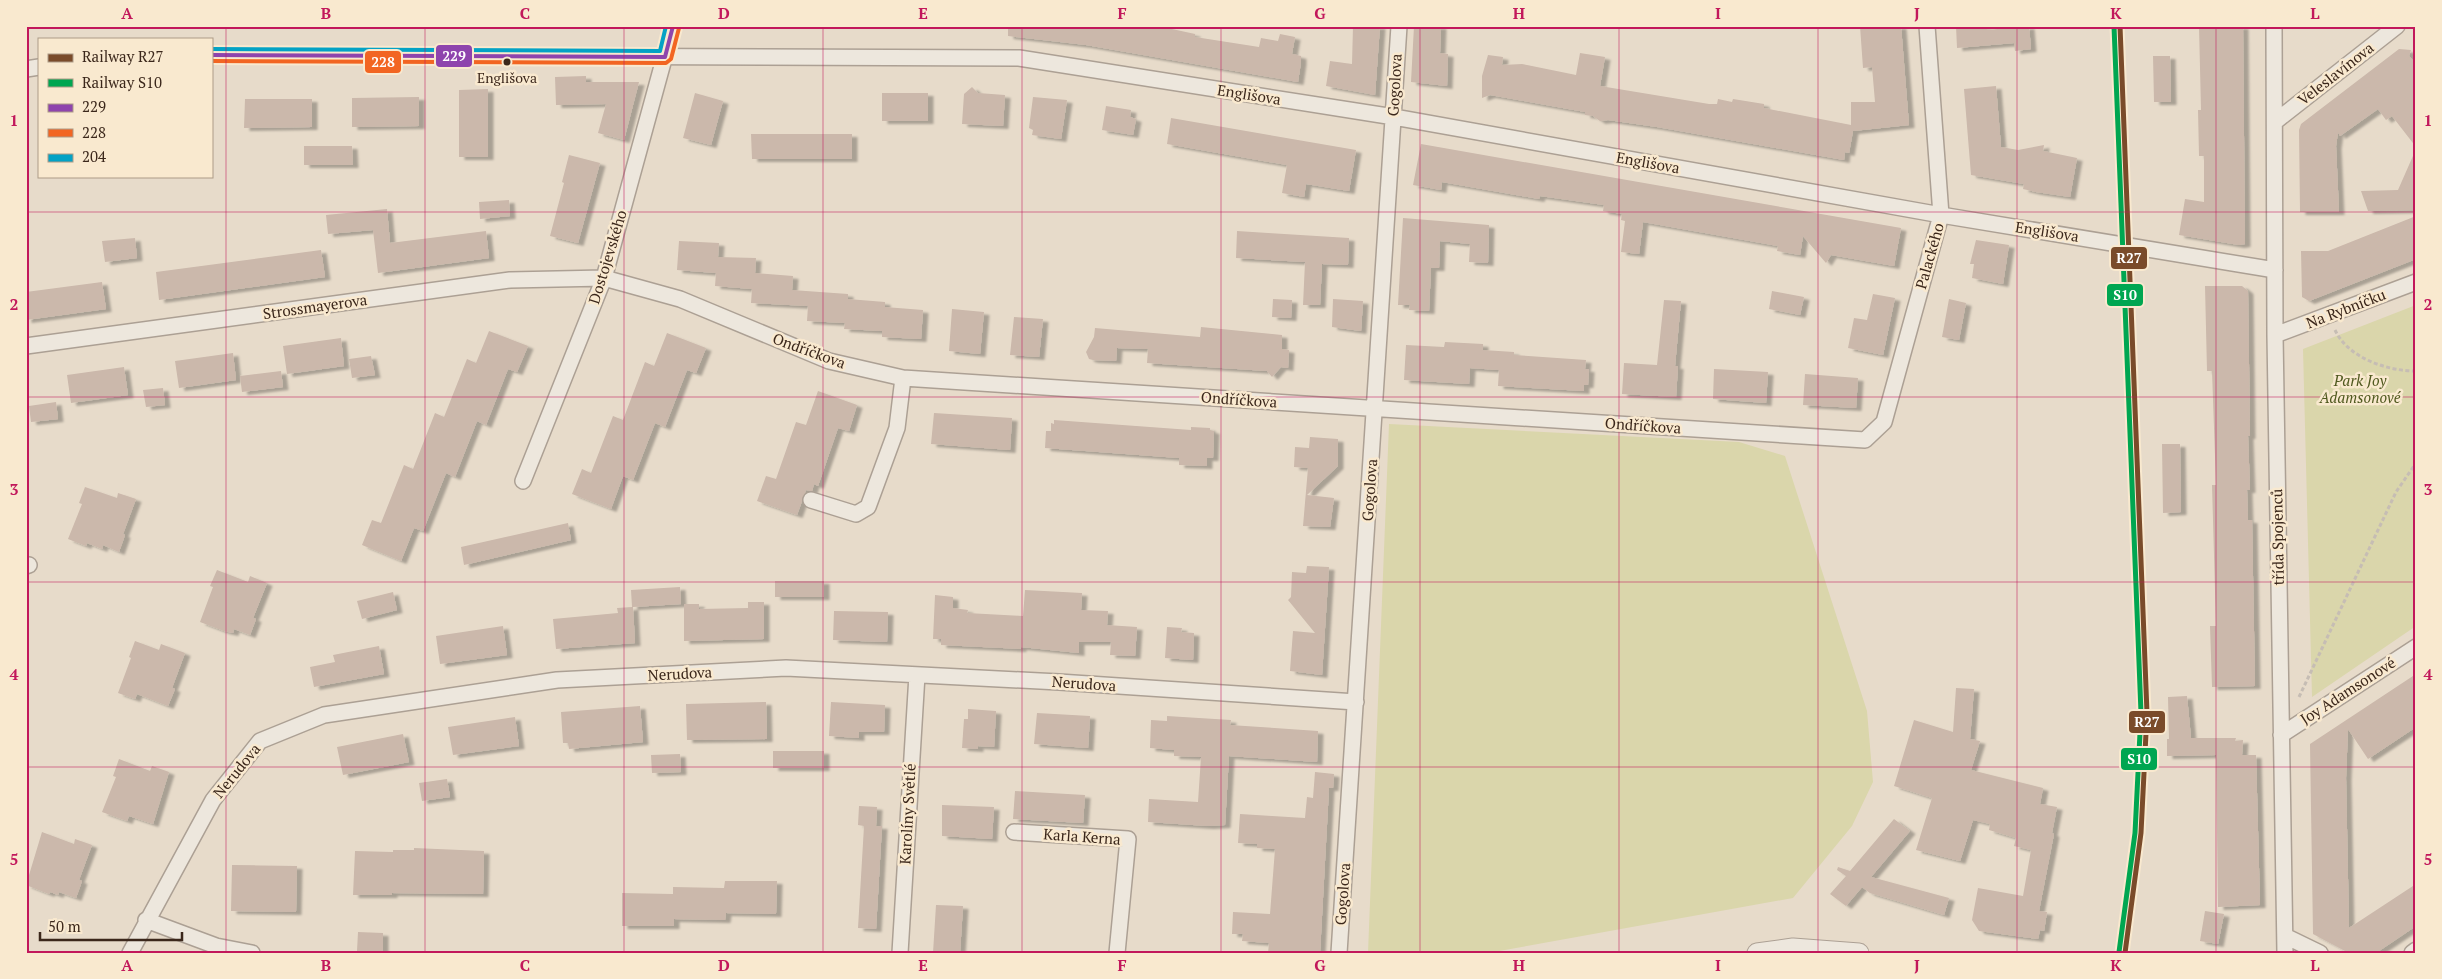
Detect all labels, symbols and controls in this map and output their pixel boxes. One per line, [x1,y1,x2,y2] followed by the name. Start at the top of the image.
[121,2,133,24] text: A
[321,2,331,24] text: B
[520,2,530,24] text: C
[718,2,730,24] text: D
[918,2,928,24] text: E
[1117,2,1127,24] text: F
[1314,2,1326,24] text: G
[1513,2,1525,24] text: H
[1715,2,1721,24] text: I
[1914,2,1920,24] text: J
[2110,2,2122,24] text: K
[2310,2,2320,24] text: L
[2293,37,2378,109] street label: Veleslavínova
[38,38,212,178] legend
[435,44,473,68] line badge: 229
[82,46,163,66] text: Railway R27
[442,46,466,65] text: 229
[364,50,402,74] line badge: 228
[371,52,395,71] text: 228
[1382,53,1406,117] street label: Gogolova
[502,57,512,67] marker: Englišova
[477,68,537,87] place label: Englišova
[82,72,162,92] text: Railway S10
[1216,79,1283,109] street label: Englišova
[82,96,106,116] text: 229
[9,109,19,131] text: 1
[2423,109,2433,131] text: 1
[82,122,106,142] text: 228
[82,146,106,166] text: 204
[1615,147,1682,178] street label: Englišova
[583,207,631,306] street label: Dostojevského
[2014,216,2081,246] street label: Englišova
[1910,220,1948,291] street label: Palackého
[2110,246,2148,270] line badge: R27
[2116,248,2142,267] text: R27
[2106,283,2144,307] line badge: S10
[2303,284,2389,332] street label: Na Rybníčku
[2113,285,2137,304] text: S10
[261,289,369,323] street label: Strossmayerova
[9,293,19,315] text: 2
[2423,293,2433,315] text: 2
[770,328,849,373] street label: Ondříčkova
[2319,370,2402,407] park label: Park Joy Adamsonové
[1200,386,1278,412] street label: Ondříčkova
[1604,412,1682,438] street label: Ondříčkova
[1357,458,1381,522] street label: Gogolova
[9,478,19,500] text: 3
[2423,478,2433,500] text: 3
[2266,488,2288,585] street label: třída Spojenců
[2296,652,2399,728] street label: Joy Adamsonové
[647,661,713,685] street label: Nerudova
[9,663,19,685] text: 4
[2423,663,2433,685] text: 4
[1051,671,1117,695] street label: Nerudova
[2128,710,2166,734] line badge: R27
[2134,712,2160,731] text: R27
[208,739,265,802] street label: Nerudova
[2120,747,2158,771] line badge: S10
[2127,749,2151,768] text: S10
[894,763,920,865] street label: Karolíny Světlé
[1043,823,1122,849] street label: Karla Kerna
[9,848,19,870] text: 5
[2423,848,2433,870] text: 5
[1330,862,1354,926] street label: Gogolova
[40,909,182,941] scale bar
[48,916,81,936] text: 50 m
[121,954,133,976] text: A
[321,954,331,976] text: B
[520,954,530,976] text: C
[718,954,730,976] text: D
[918,954,928,976] text: E
[1117,954,1127,976] text: F
[1314,954,1326,976] text: G
[1513,954,1525,976] text: H
[1715,954,1721,976] text: I
[1914,954,1920,976] text: J
[2110,954,2122,976] text: K
[2310,954,2320,976] text: L

